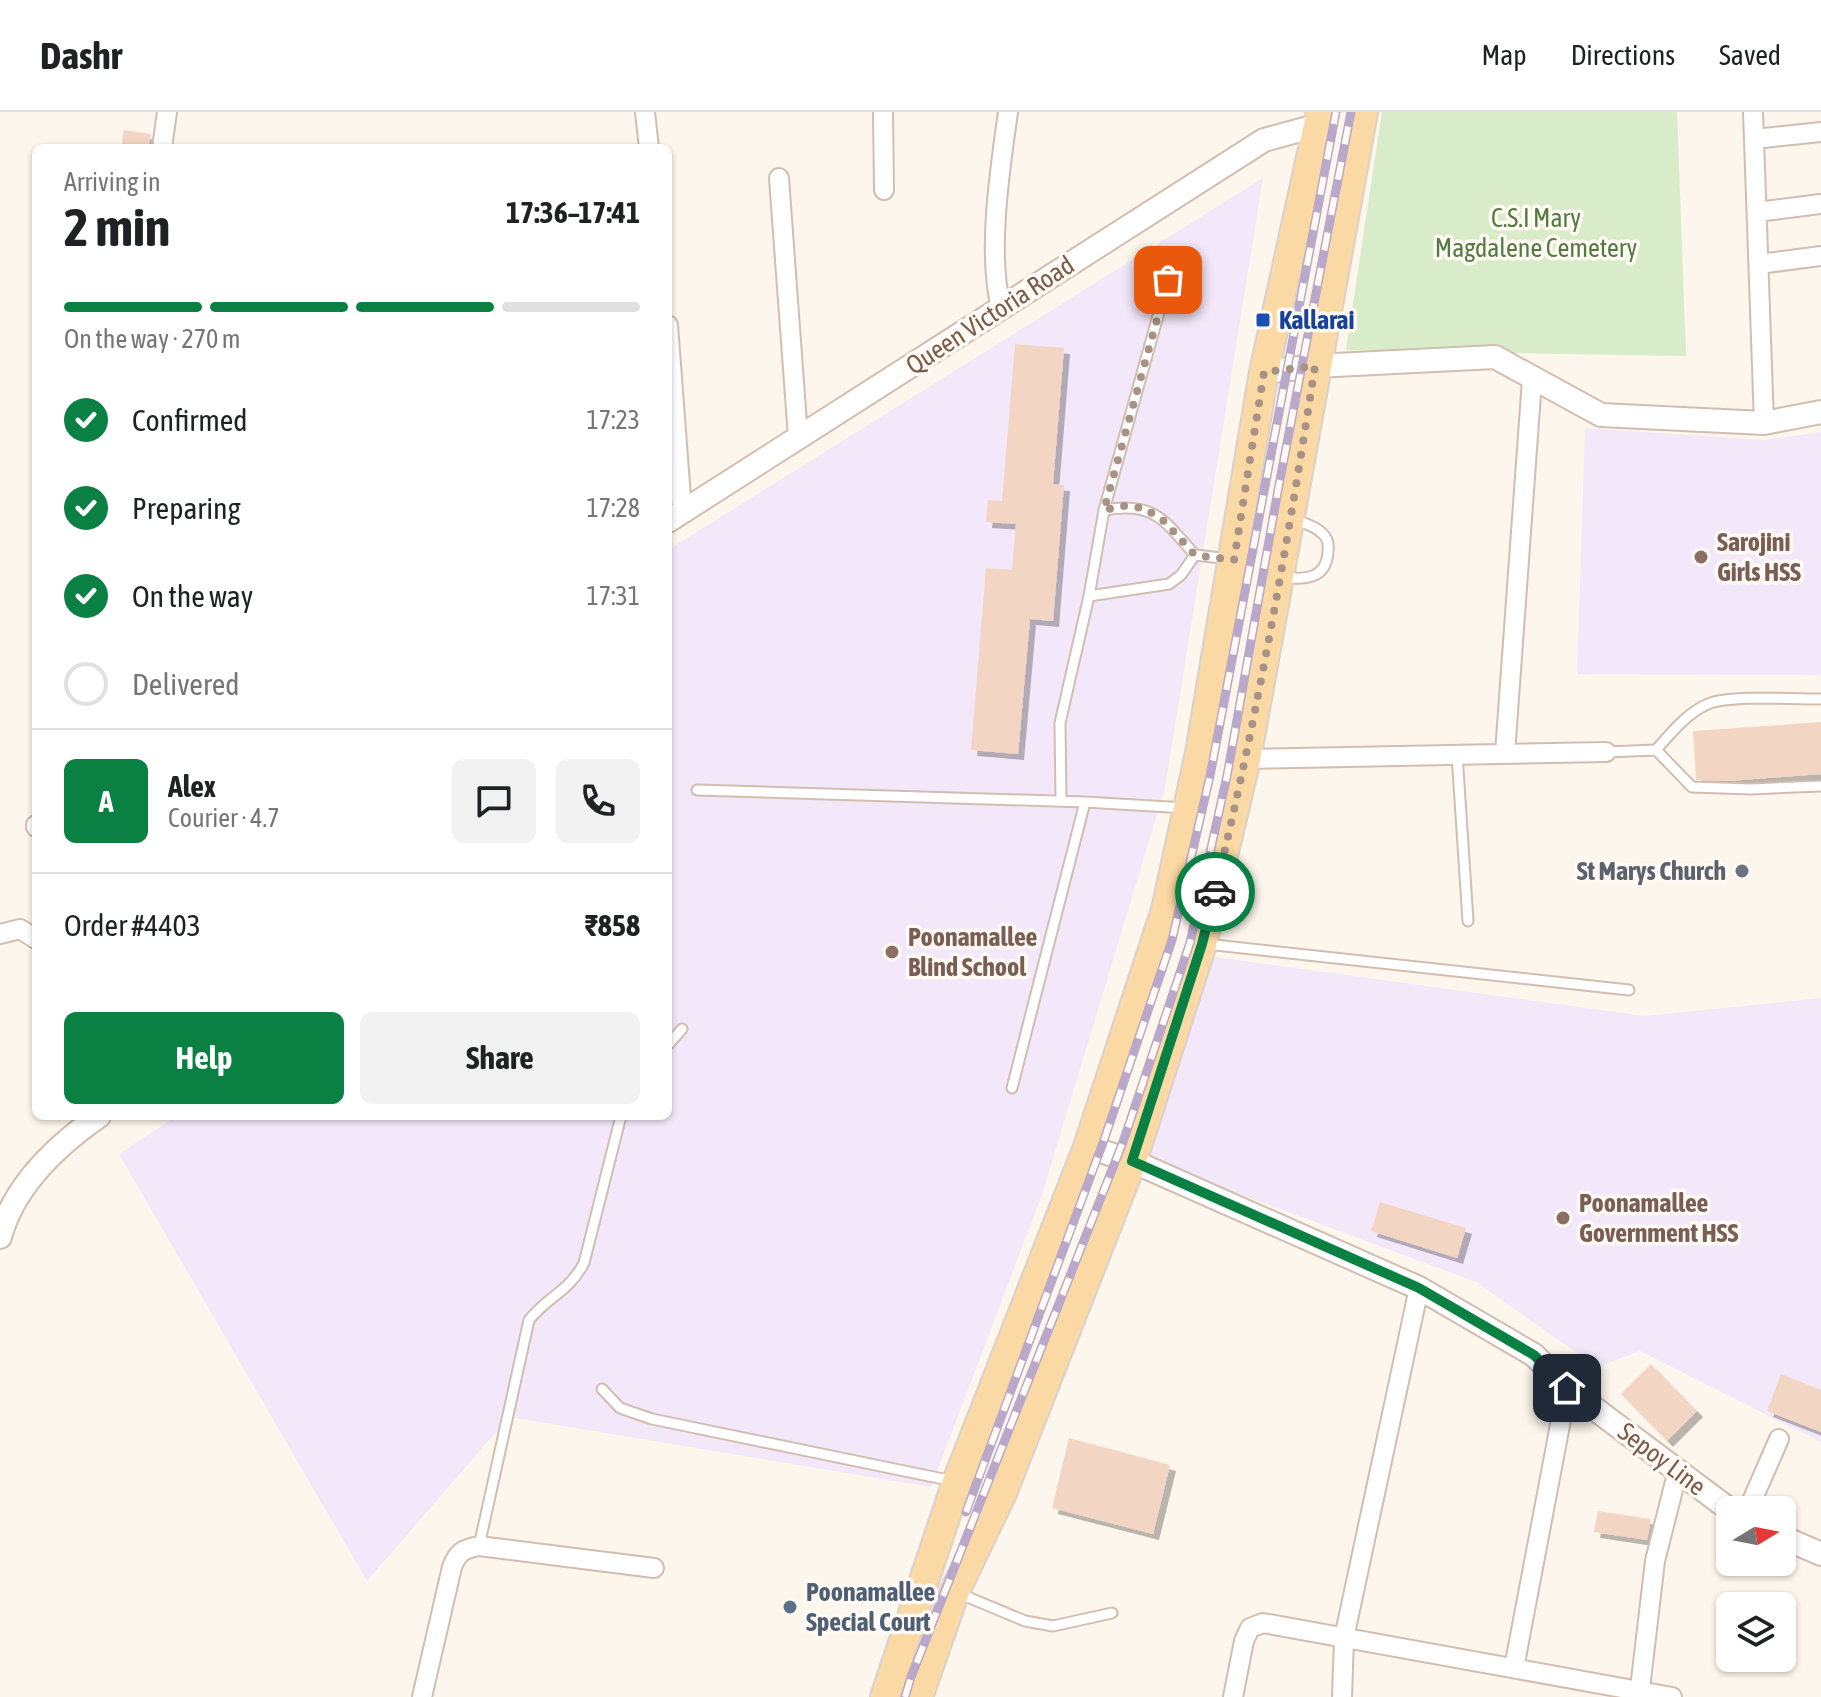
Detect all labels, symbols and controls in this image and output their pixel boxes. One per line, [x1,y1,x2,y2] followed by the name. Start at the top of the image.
[40,34,122,77] text: Dashr
[1482,39,1527,71] text: Map
[1571,39,1675,71] text: Directions
[1719,39,1781,71] text: Saved
[64,167,161,197] text: Arriving in
[506,195,640,229] text: 17:36–17:41
[64,197,170,257] text: 2 min
[1435,203,1638,263] park label: C.S.I Mary Magdalene Cemetery
[1134,246,1202,314] pin
[900,250,1080,380] street label: Queen Victoria Road
[1146,258,1190,302] icon: bag
[1279,305,1354,335] place label: Kallarai
[1254,311,1272,329] marker: Kallarai
[64,324,241,354] text: On the way · 270 m
[64,398,108,442] icon: check
[132,403,247,437] text: Confirmed
[586,405,640,435] text: 17:23
[64,486,108,530] icon: check
[132,491,241,525] text: Preparing
[586,493,640,523] text: 17:28
[1717,527,1801,587] place label: Sarojini Girls HSS
[1692,548,1710,566] marker: Sarojini Girls HSS
[64,574,108,618] icon: check
[132,579,253,613] text: On the way
[586,581,640,611] text: 17:31
[132,667,240,701] text: Delivered
[452,759,536,843] button: chat
[556,759,640,843] button: phone
[168,769,216,803] text: Alex
[99,784,113,818] text: A
[168,803,279,833] text: Courier · 4.7
[1175,852,1255,932] courier
[1577,856,1726,886] place label: St Marys Church
[1733,862,1751,880] marker: St Marys Church
[1193,870,1237,914] icon: car
[64,908,201,942] text: Order #4403
[585,908,640,942] text: ₹858
[908,922,1038,982] place label: Poonamallee Blind School
[883,943,901,961] marker: Poonamallee Blind School
[64,1012,344,1104] button: Help
[360,1012,640,1104] button: Share
[1579,1188,1738,1248] place label: Poonamallee Government HSS
[1554,1209,1572,1227] marker: Poonamallee Government HSS
[1533,1354,1601,1422] pin
[1545,1366,1589,1410] icon: home
[1612,1416,1712,1502] street label: Sepoy Line
[1716,1496,1796,1576] north arrow
[1716,1496,1796,1672] map controls
[806,1577,936,1637] place label: Poonamallee Special Court
[1716,1592,1796,1672] button: layers
[781,1598,799,1616] marker: Poonamallee Special Court

